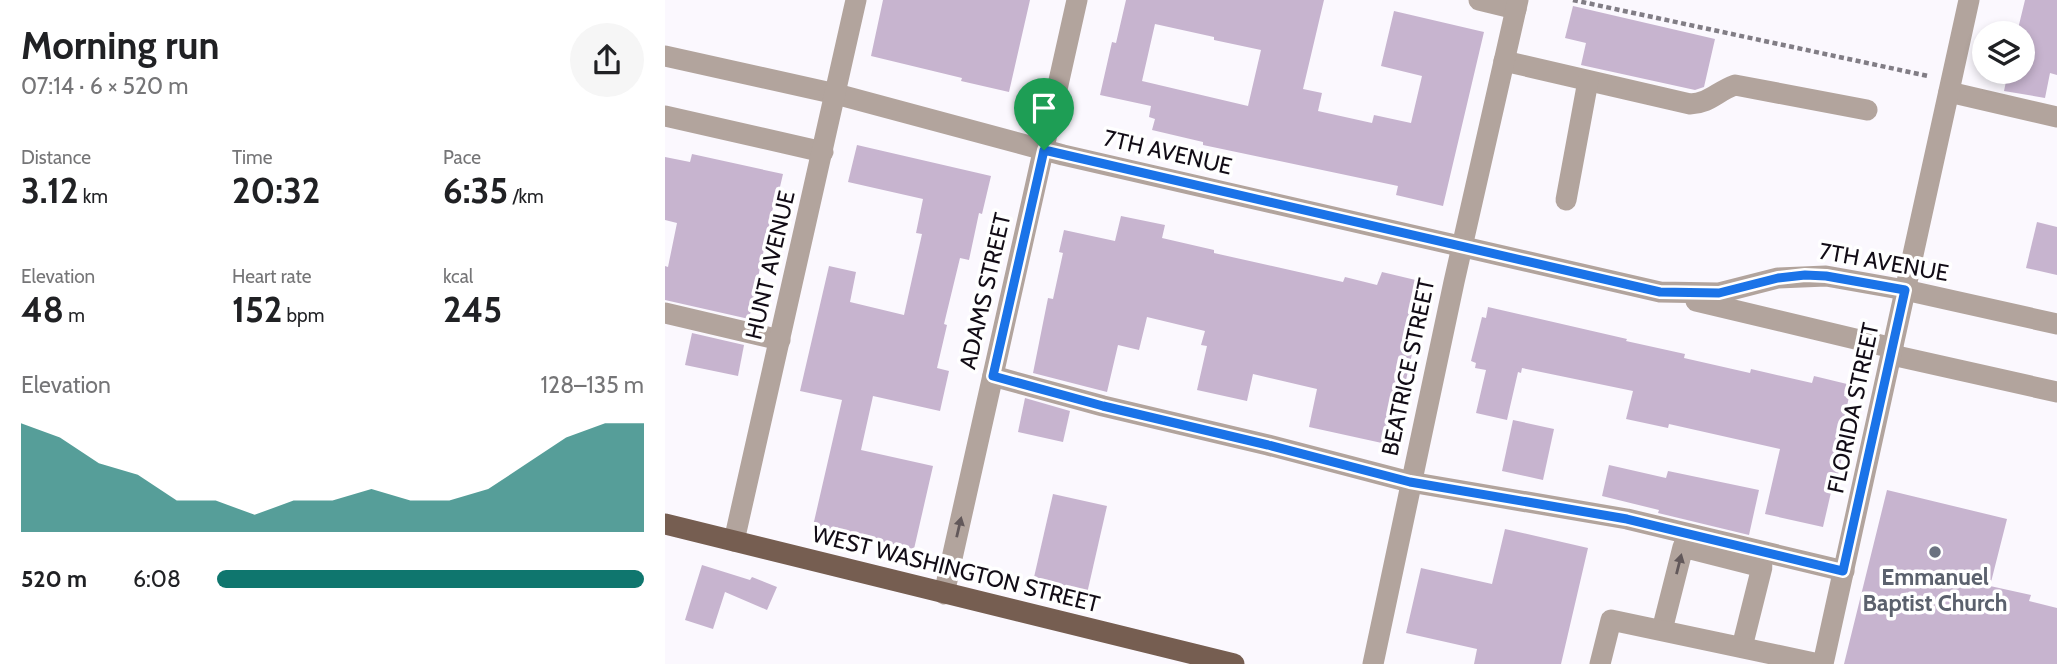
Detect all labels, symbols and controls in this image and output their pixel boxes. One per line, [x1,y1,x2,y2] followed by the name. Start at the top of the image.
[1972,21,2035,84] map controls
[1972,21,2035,84] button: layers
[21,22,220,69] text: Morning run
[570,23,644,97] button: share
[21,72,188,100] text: 07:14 · 6 × 520 m
[1014,78,1074,150] pin
[1025,89,1063,127] icon: arrive
[1101,124,1235,180] street label: 7TH AVENUE
[21,146,91,169] text: Distance
[232,146,272,169] text: Time
[443,146,481,169] text: Pace
[21,169,78,212] text: 3.12
[232,169,320,212] text: 20:32
[443,169,508,212] text: 6:35
[78,185,108,208] text: km
[508,185,544,208] text: /km
[739,188,801,342] street label: HUNT AVENUE
[953,210,1017,372] street label: ADAMS STREET
[1817,237,1951,287] street label: 7TH AVENUE
[21,265,95,288] text: Elevation
[232,265,312,288] text: Heart rate
[443,265,473,288] text: kcal
[1376,276,1440,458] street label: BEATRICE STREET
[21,288,64,331] text: 48
[232,288,282,331] text: 152
[443,288,502,331] text: 245
[64,304,85,327] text: m
[282,304,324,327] text: bpm
[1821,320,1885,496] street label: FLORIDA STREET
[21,371,111,399] text: Elevation
[541,371,644,399] text: 128–135 m
[954,516,965,538] one-way arrow
[809,520,1103,618] street label: WEST WASHINGTON STREET
[1927,544,1943,560] marker: Emmanuel Baptist Church
[1674,553,1685,575] one-way arrow
[1863,563,2007,617] place label: Emmanuel Baptist Church
[21,565,87,593] text: 520 m
[133,565,181,593] text: 6:08

